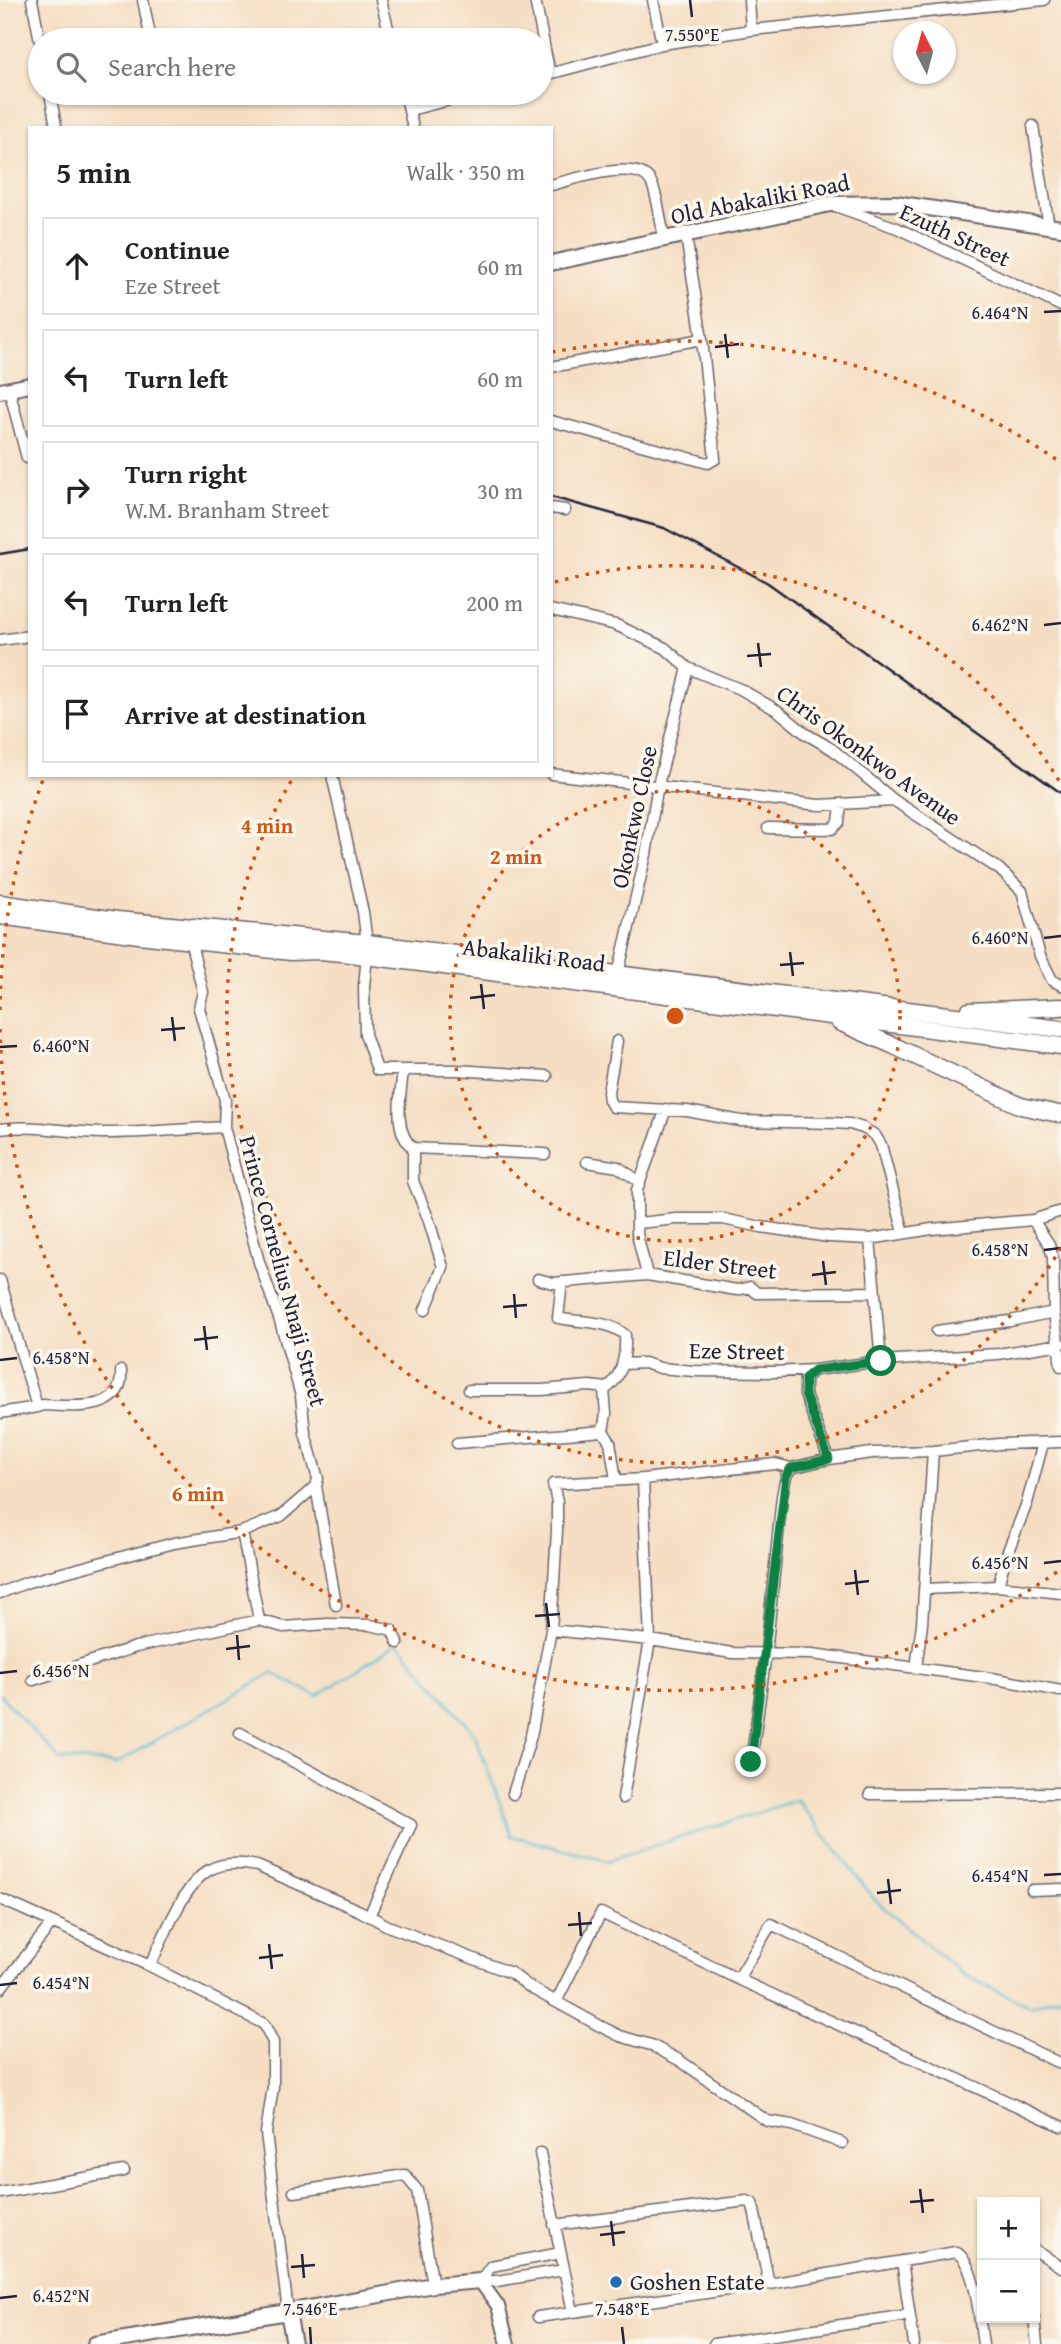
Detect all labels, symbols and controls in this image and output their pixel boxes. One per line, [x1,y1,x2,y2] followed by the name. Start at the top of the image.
[665,21,719,48] text: 7.550°E
[893,21,956,84] north arrow
[28,28,553,105] search box
[108,47,236,86] text: Search here
[52,48,90,86] icon: search
[56,150,131,194] text: 5 min
[406,155,525,188] text: Walk · 350 m
[668,165,853,232] street label: Old Abakaliki Road
[895,195,1016,275] street label: Ezuth Street
[125,230,230,269] text: Continue
[58,247,96,285] icon: ahead
[477,250,523,283] text: 60 m
[125,269,221,302] text: Eze Street
[971,299,1029,326] text: 6.464°N
[58,359,96,397] icon: left
[125,359,228,398] text: Turn left
[477,362,523,395] text: 60 m
[125,454,247,493] text: Turn right
[58,471,96,509] icon: right
[477,474,523,507] text: 30 m
[125,493,329,526] text: W.M. Branham Street
[58,583,96,621] icon: left
[125,583,228,622] text: Turn left
[466,586,523,619] text: 200 m
[971,611,1029,638] text: 6.462°N
[770,676,968,833] street label: Chris Okonkwo Avenue
[58,695,96,733] icon: arrive
[125,695,366,734] text: Arrive at destination
[602,743,665,891] street label: Okonkwo Close
[241,810,294,841] text: 4 min
[490,841,543,872] text: 2 min
[971,924,1029,951] text: 6.460°N
[461,929,608,980] street label: Abakaliki Road
[663,1004,687,1028] centre of rings
[32,1032,90,1059] text: 6.460°N
[231,1132,336,1410] street label: Prince Cornelius Nnaji Street
[971,1236,1029,1263] text: 6.458°N
[662,1240,779,1287] street label: Elder Street
[689,1333,785,1368] street label: Eze Street
[32,1344,90,1371] text: 6.458°N
[865,1345,896,1376] route start
[172,1478,225,1509] text: 6 min
[971,1549,1029,1576] text: 6.456°N
[32,1657,90,1684] text: 6.456°N
[735,1746,766,1777] route end
[971,1862,1029,1889] text: 6.454°N
[32,1969,90,1996] text: 6.454°N
[977,2197,1040,2323] map controls
[977,2197,1040,2260] button: +
[977,2260,1040,2323] button: −
[630,2265,765,2298] place label: Goshen Estate
[608,2274,624,2290] marker: Goshen Estate
[32,2282,90,2309] text: 6.452°N
[283,2295,337,2322] text: 7.546°E
[595,2295,649,2322] text: 7.548°E

